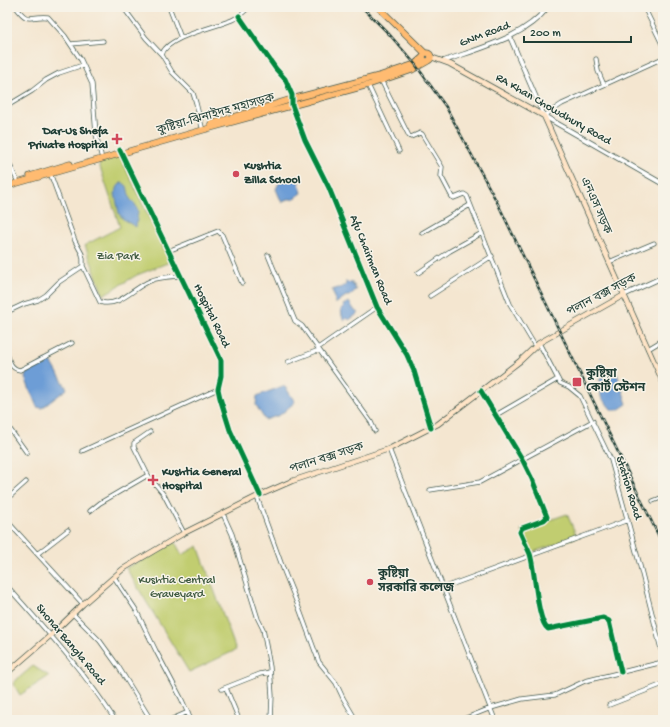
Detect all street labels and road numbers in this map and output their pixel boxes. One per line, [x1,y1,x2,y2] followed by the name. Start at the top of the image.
[458,19,513,51] street label: GNM Road
[493,71,614,149] street label: RA Khan Chowdhury Road
[154,89,277,139] street label: কুষ্টিয়া-ঝিনাইদহ মহাসড়ক
[576,175,614,237] street label: এনএস সড়ক
[346,213,395,308] street label: Afu Chairman Road
[565,272,640,320] street label: পলান বক্স সড়ক
[190,282,233,351] street label: Hospital Road
[288,440,366,478] street label: পলান বক্স সড়ক
[612,455,645,522] street label: Station Road
[32,602,109,689] street label: Shonar Bangla Road

